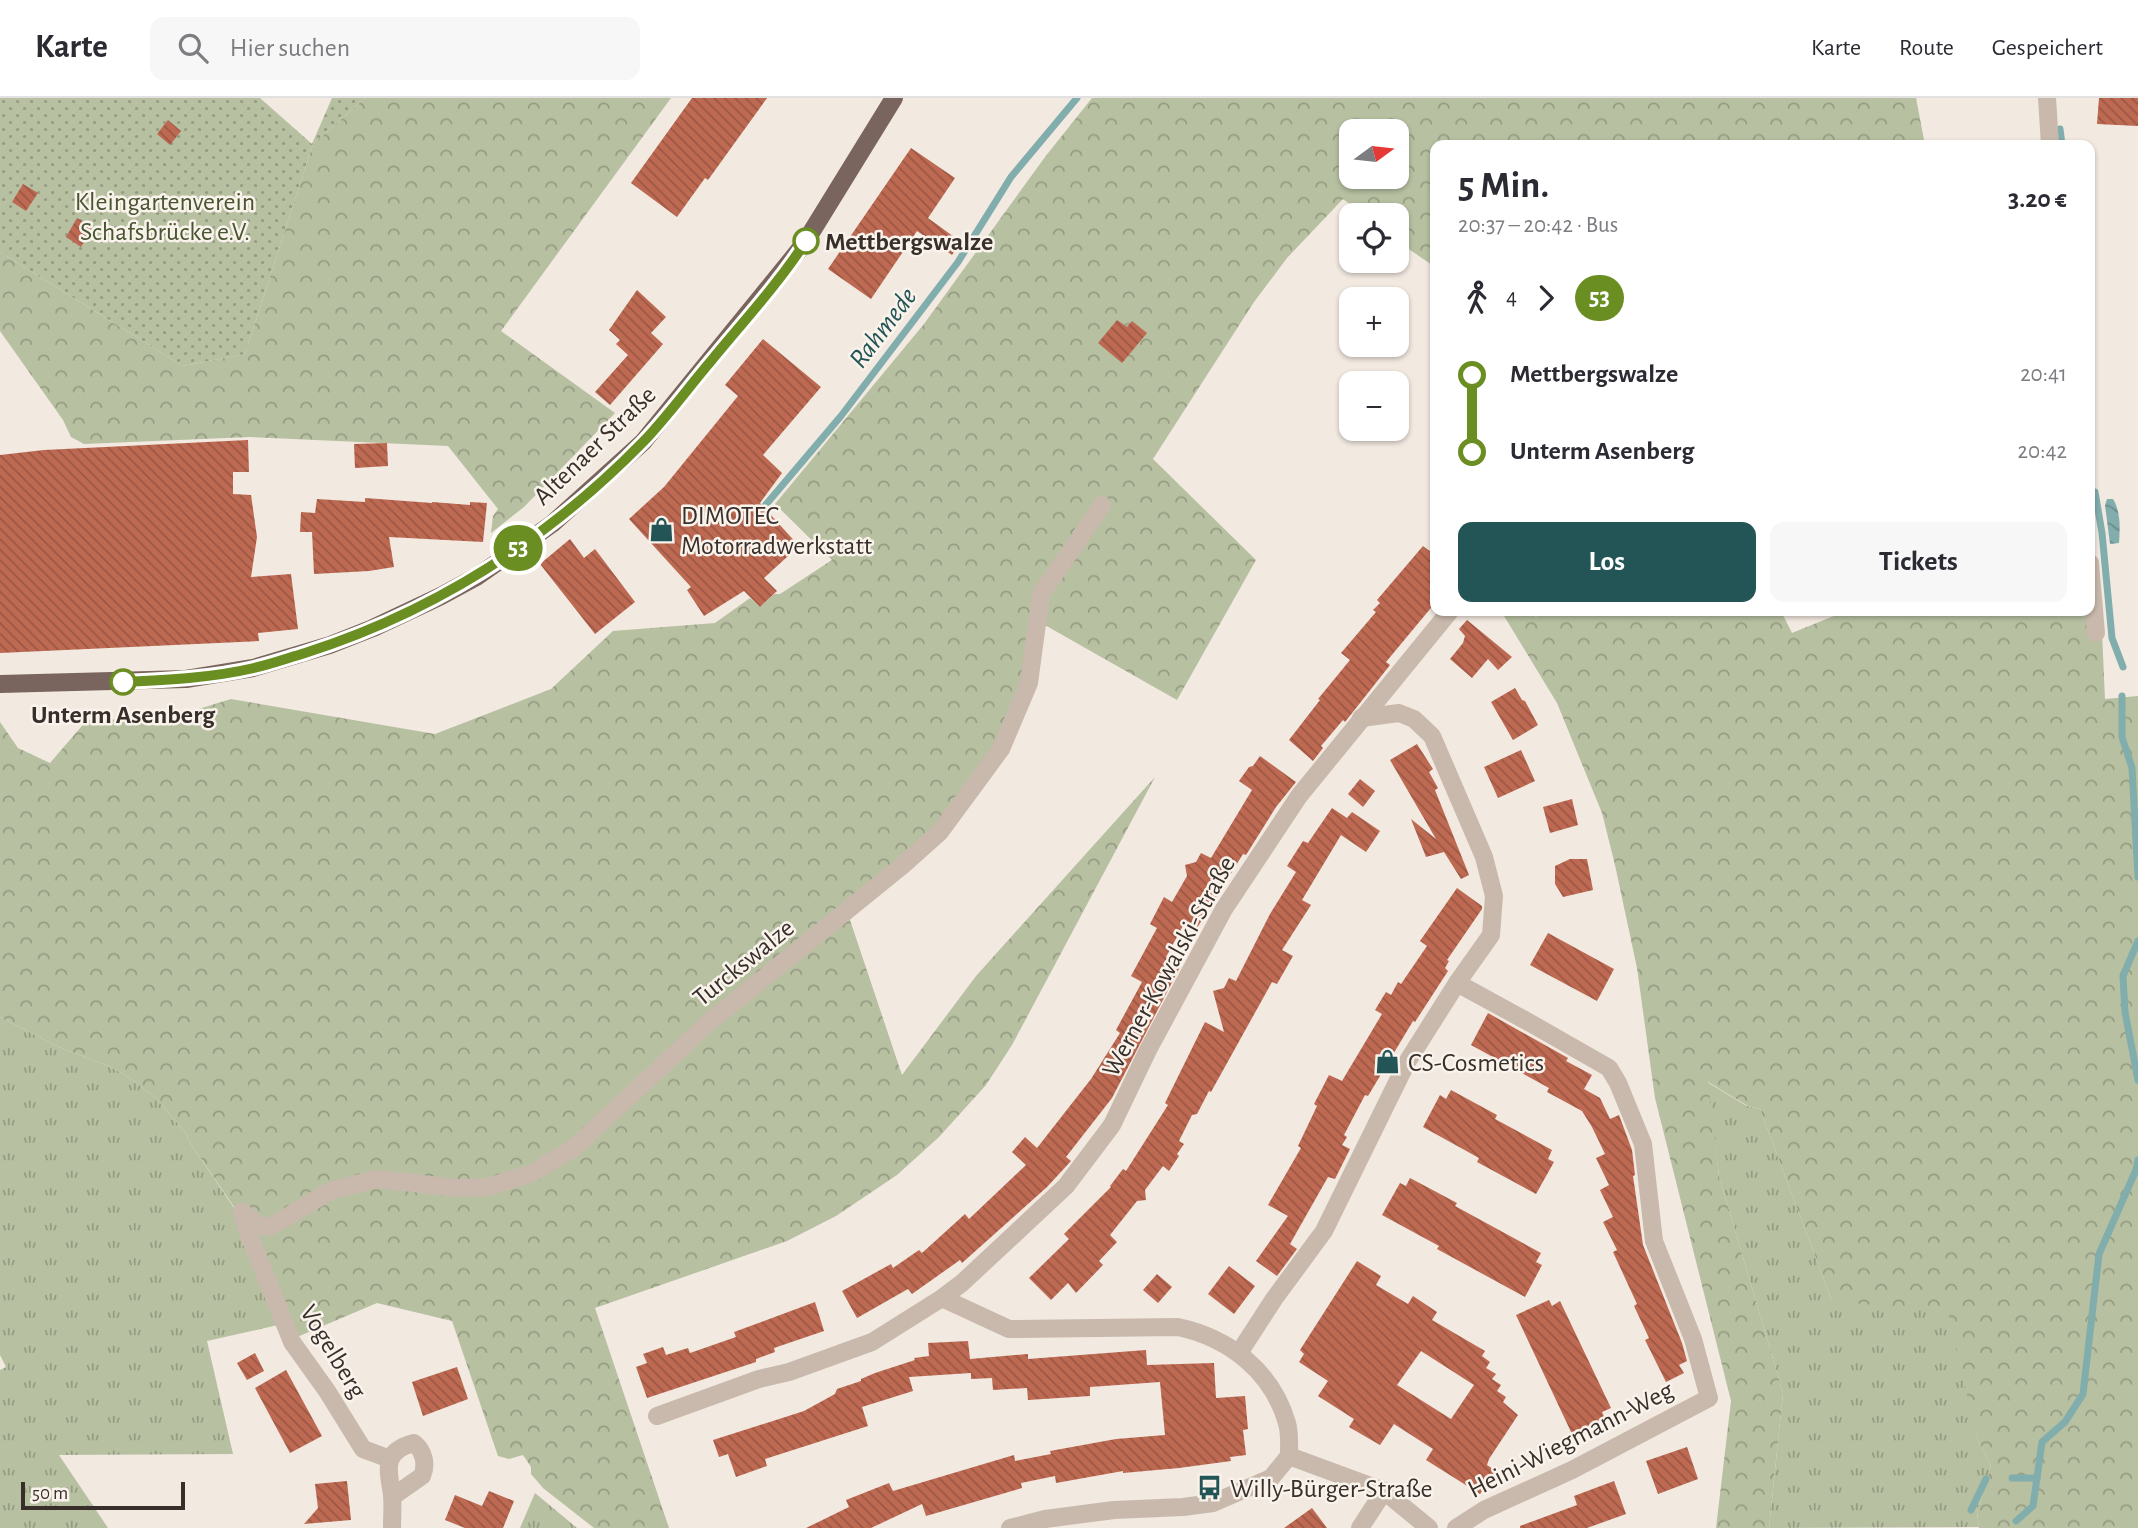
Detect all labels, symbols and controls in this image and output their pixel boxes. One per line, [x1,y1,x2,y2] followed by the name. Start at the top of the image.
[150,17,640,80] search box
[174,29,212,67] icon: search
[35,31,108,64] text: Karte
[230,35,350,61] text: Hier suchen
[1811,36,1861,60] text: Karte
[1899,36,1954,60] text: Route
[1992,36,2103,60] text: Gespeichert
[1339,119,1409,189] north arrow
[1339,119,1409,441] map controls
[1458,167,1549,205] text: 5 Min.
[2008,186,2067,212] text: 3.20 €
[75,189,255,245] park label: Kleingartenverein Schafsbrücke e.V.
[1339,203,1409,273] button: locate
[1458,214,1618,237] text: 20:37 – 20:42 · Bus
[793,228,819,254] marker: Mettbergswalze
[825,229,993,255] place label: Mettbergswalze
[1458,279,1496,317] icon: walk
[1527,279,1565,317] icon: forward
[844,283,923,374] water label: Rahmede
[1506,286,1517,309] text: 4
[1589,286,1610,310] text: 53
[1339,287,1409,357] button: +
[1510,361,1678,387] text: Mettbergswalze
[2020,363,2067,386] text: 20:41
[1339,371,1409,441] button: −
[529,381,661,510] street label: Altenaer Straße
[1510,438,1694,464] text: Unterm Asenberg
[2018,440,2067,463] text: 20:42
[681,503,872,559] place label: DIMOTEC Motorradwerkstatt
[647,516,675,544] shop icon: DIMOTEC Motorradwerkstatt
[1458,522,1756,602] button: Los
[1770,522,2067,602] button: Tickets
[486,525,550,571] line badge: 53
[508,536,528,560] text: 53
[110,669,136,695] marker: Unterm Asenberg
[31,702,216,728] place label: Unterm Asenberg
[1098,852,1240,1081] street label: Werner-Kowalski-Straße
[688,914,799,1011] street label: Turckswalze
[1374,1048,1402,1076] shop icon: CS-Cosmetics
[1408,1050,1544,1076] place label: CS-Cosmetics
[295,1300,371,1403] street label: Vogelberg
[1464,1377,1678,1503] street label: Heini-Wiegmann-Weg
[1196,1474,1224,1502] bus stop icon: Willy-Bürger-Straße
[1230,1476,1432,1502] place label: Willy-Bürger-Straße
[21,1479,186,1511] scale bar
[32,1484,68,1503] text: 50 m

